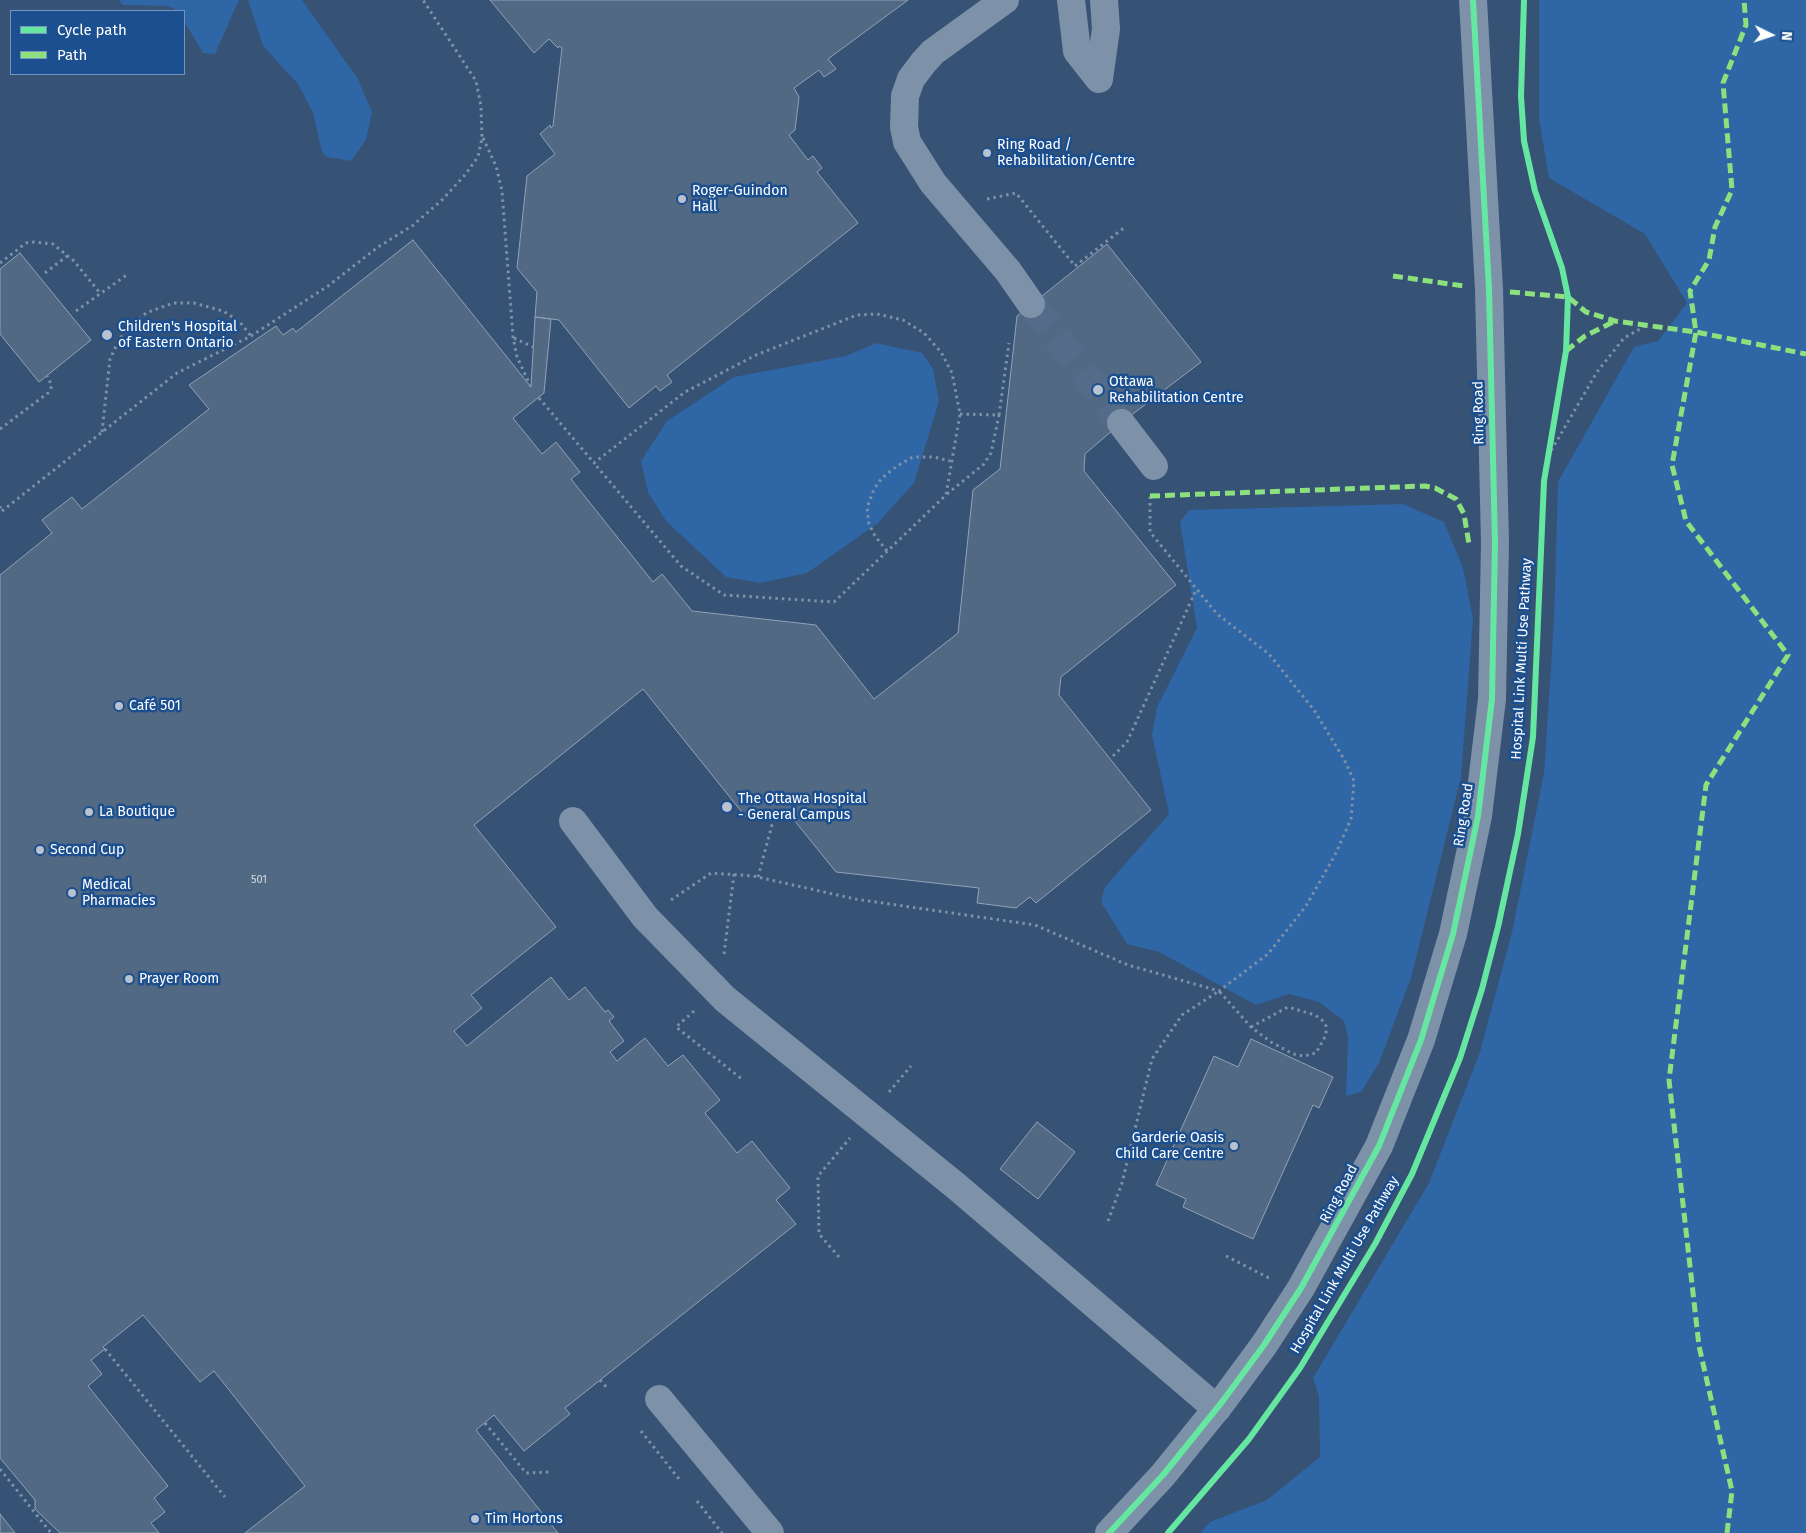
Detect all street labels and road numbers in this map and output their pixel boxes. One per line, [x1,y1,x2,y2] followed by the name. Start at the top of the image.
[1470,381,1488,445] street label: Ring Road
[1508,558,1536,760] street label: Hospital Link Multi Use Pathway
[1451,782,1477,848] street label: Ring Road
[1317,1162,1361,1226] street label: Ring Road
[1287,1173,1403,1357] street label: Hospital Link Multi Use Pathway

